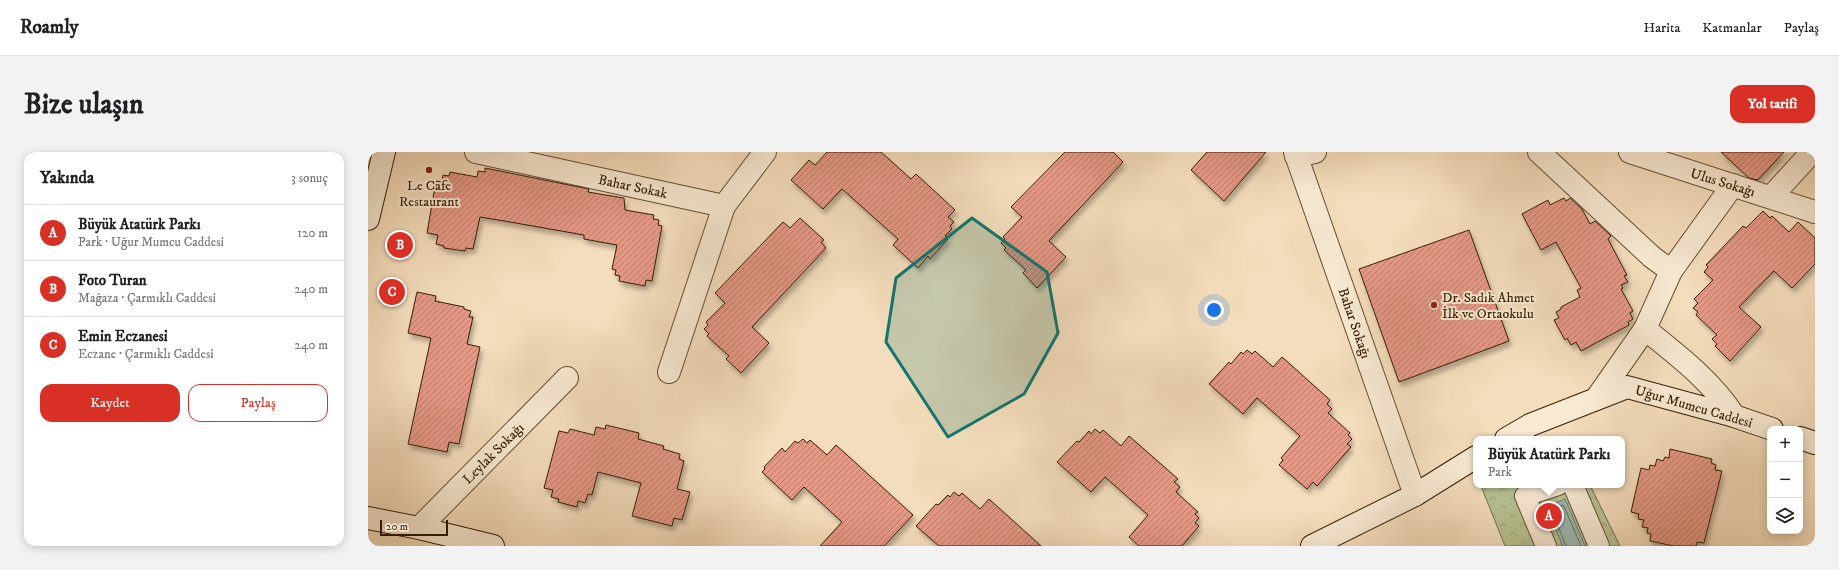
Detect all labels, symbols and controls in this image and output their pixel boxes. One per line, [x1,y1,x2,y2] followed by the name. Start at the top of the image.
[20,16,79,39] text: Roamly
[1643,19,1680,37] text: Harita
[1702,19,1762,37] text: Katmanlar
[1784,19,1819,37] text: Paylaş
[1730,85,1815,123] button: Yol tarifi
[24,87,144,122] text: Bize ulaşın
[424,165,434,175] marker: Le Cafe Restaurant
[1688,165,1758,201] street label: Ulus Sokağı
[40,167,94,189] text: Yakında
[291,170,328,186] text: 3 sonuç
[597,171,669,203] street label: Bahar Sokak
[399,177,459,211] place label: Le Cafe Restaurant
[78,215,201,234] text: Büyük Atatürk Parkı
[49,225,57,241] text: A
[297,225,328,241] text: 120 m
[387,230,413,260] pin: B
[78,234,224,250] text: Park · Uğur Mumcu Caddesi
[78,271,147,290] text: Foto Turan
[379,277,405,307] pin: C
[49,281,57,297] text: B
[295,281,328,297] text: 240 m
[1334,286,1375,361] street label: Bahar Sokağı
[1442,289,1535,323] place label: Dr. Sadık Ahmet İlk ve Ortaokulu
[78,290,216,306] text: Mağaza · Çarmıklı Caddesi
[1204,300,1224,320] your location
[1429,300,1439,310] marker: Dr. Sadık Ahmet İlk ve Ortaokulu
[78,327,168,346] text: Emin Eczanesi
[49,337,57,353] text: C
[295,337,328,353] text: 240 m
[78,346,214,362] text: Eczane · Çarmıklı Caddesi
[1633,382,1755,432] street label: Uğur Mumcu Caddesi
[40,384,180,422] button: Kaydet
[188,384,328,422] button: Paylaş
[459,419,529,488] street label: Leylak Sokağı
[1767,426,1803,534] map controls
[1767,426,1803,462] button: +
[1473,436,1625,488] popup
[1488,445,1610,464] text: Büyük Atatürk Parkı
[1767,462,1803,498] button: −
[1488,464,1512,480] text: Park
[1767,498,1803,534] button: layers
[1536,501,1562,531] pin: A
[380,518,448,537] scale bar
[386,520,408,534] text: 20 m

